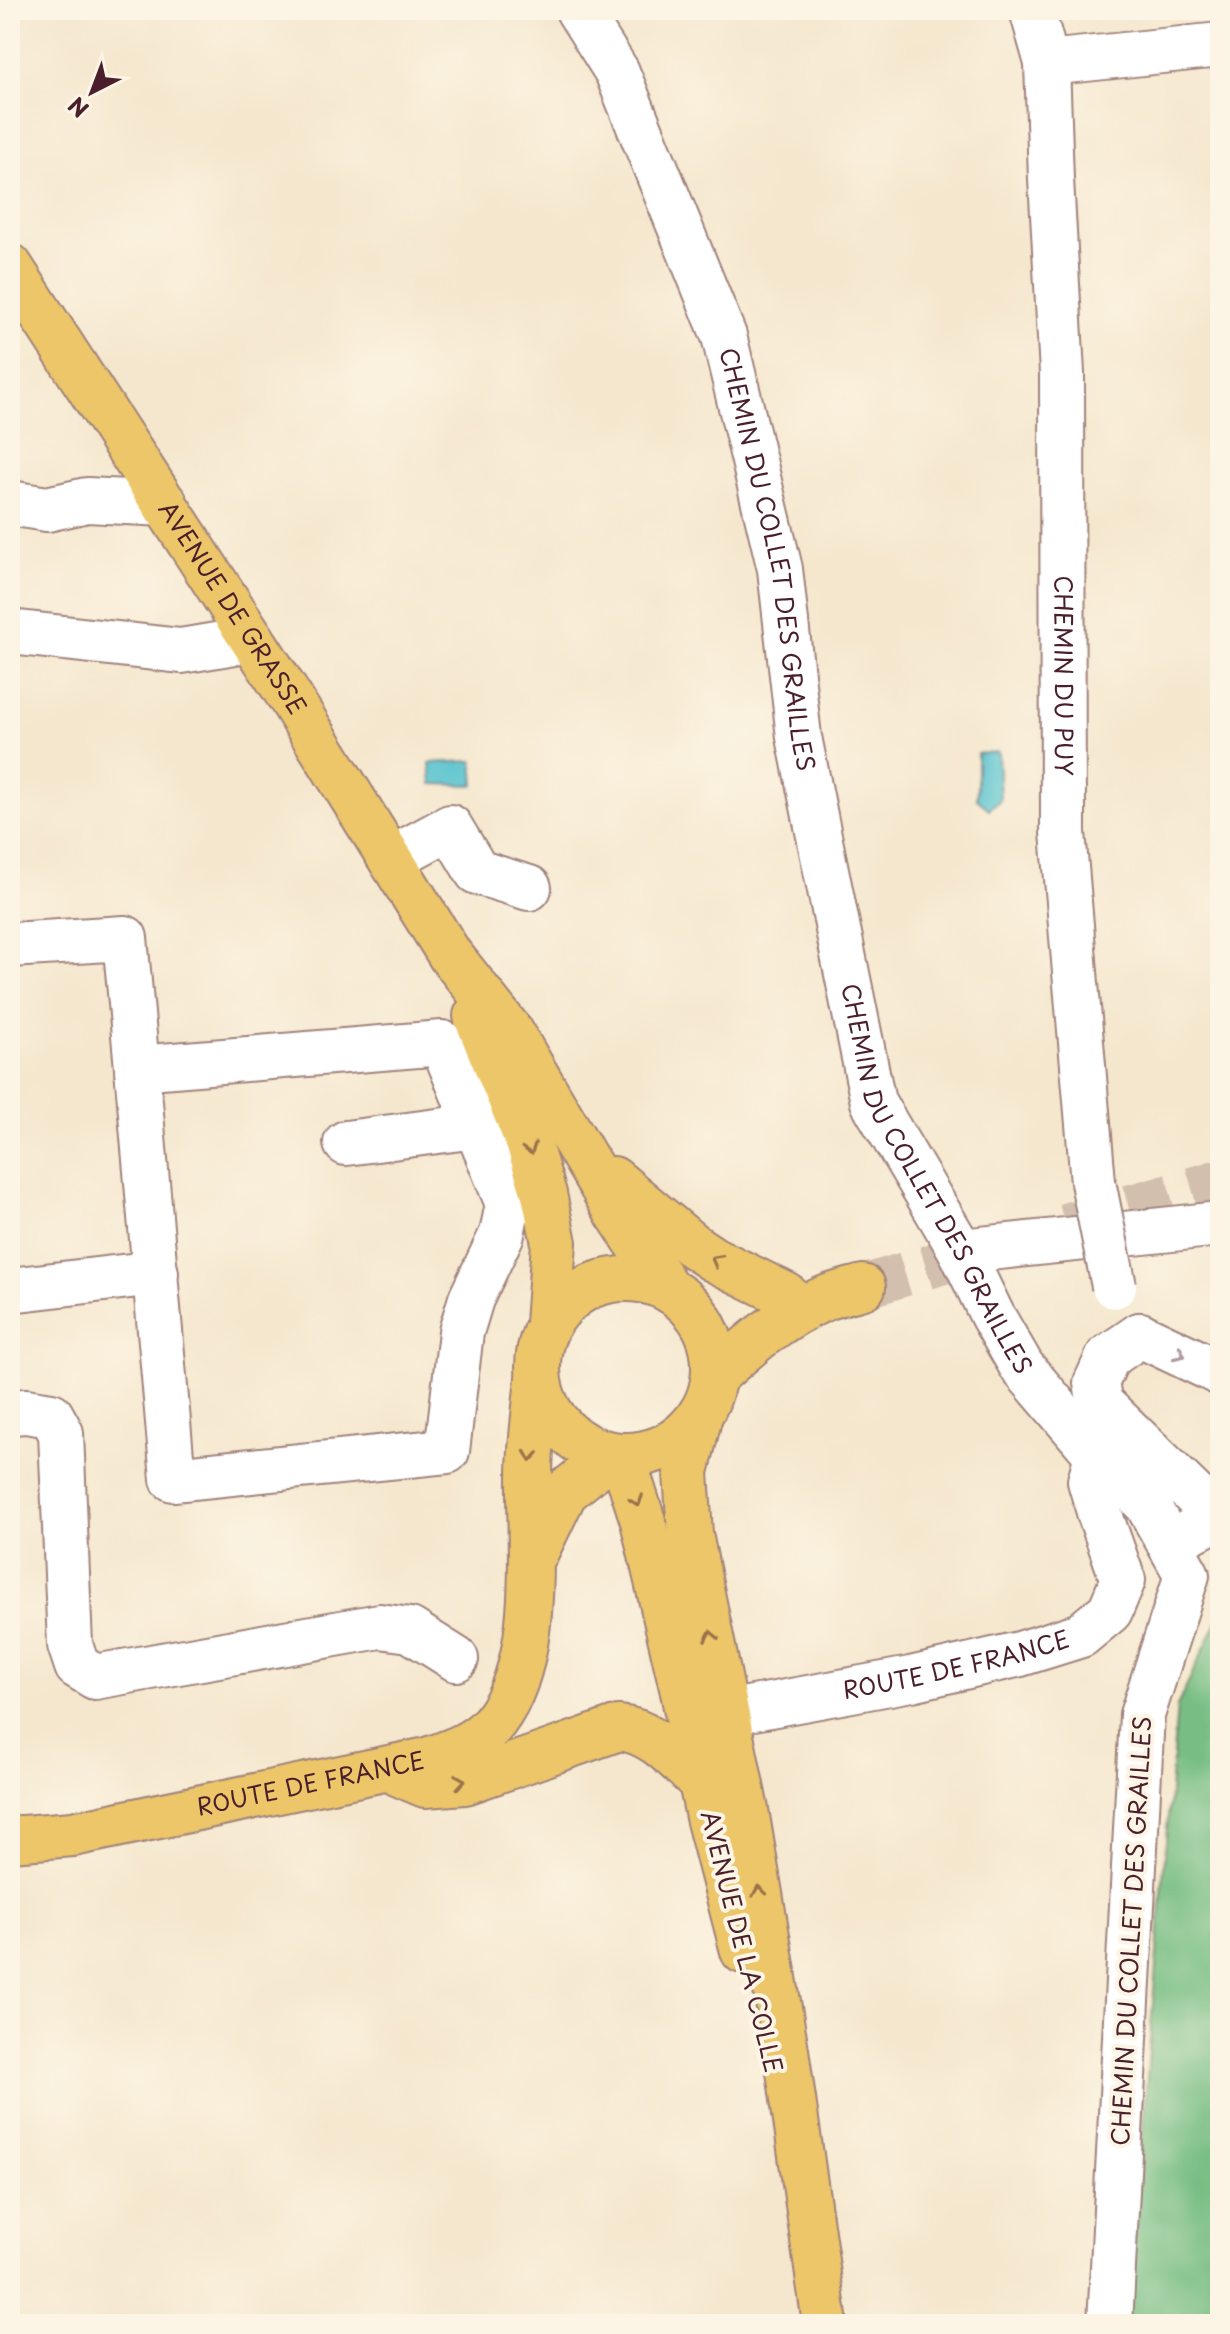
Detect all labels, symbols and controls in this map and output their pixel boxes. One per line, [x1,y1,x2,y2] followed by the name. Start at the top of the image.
[52,52,132,132] north arrow
[60,90,95,126] text: N
[711,344,825,774] street label: CHEMIN DU COLLET DES GRAILLES
[151,493,316,721] street label: AVENUE DE GRASSE
[1046,575,1083,776] street label: CHEMIN DU PUY
[833,980,1042,1380] street label: CHEMIN DU COLLET DES GRAILLES
[520,1141,536,1155] one-way arrow
[710,1254,725,1269] one-way arrow
[1172,1344,1186,1360] one-way arrow
[523,1450,540,1463] one-way arrow
[627,1493,643,1507] one-way arrow
[839,1620,1074,1707] street label: ROUTE DE FRANCE
[703,1629,720,1642] one-way arrow
[1101,1715,1159,2147] street label: CHEMIN DU COLLET DES GRAILLES
[193,1741,427,1824] street label: ROUTE DE FRANCE
[453,1773,467,1790] one-way arrow
[693,1806,793,2077] street label: AVENUE DE LA COLLE
[751,1884,768,1898] one-way arrow

